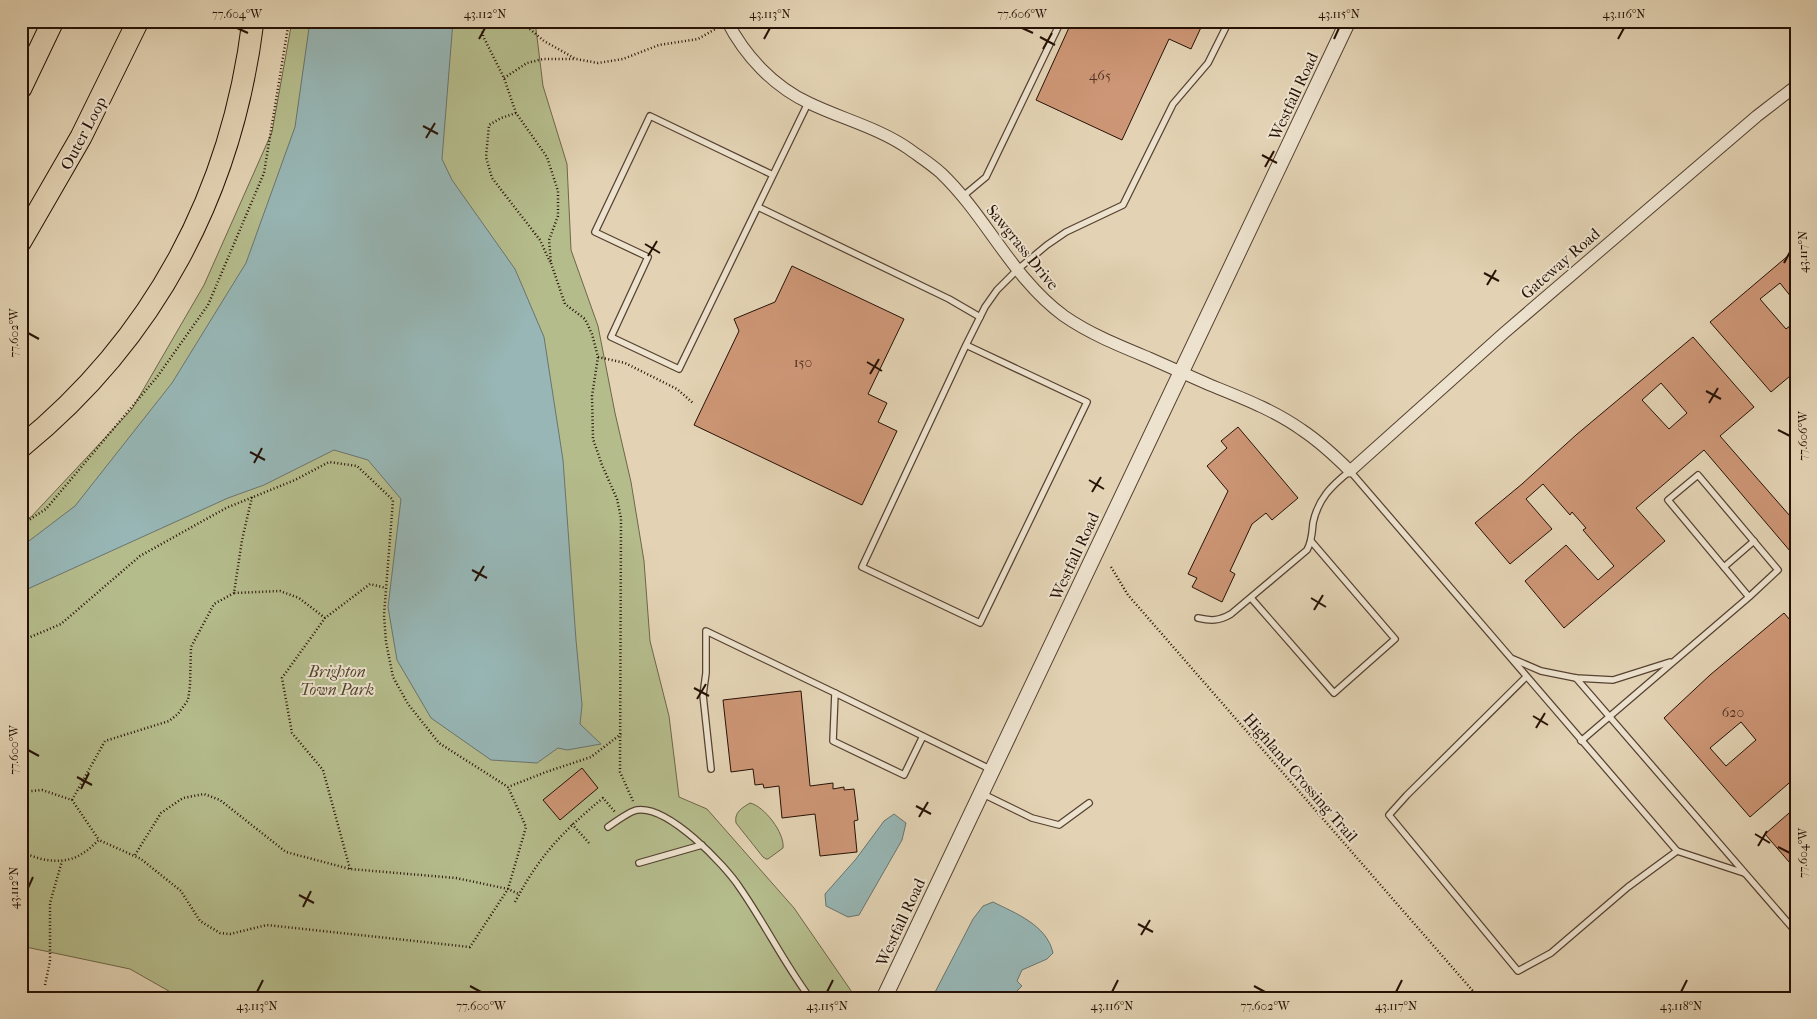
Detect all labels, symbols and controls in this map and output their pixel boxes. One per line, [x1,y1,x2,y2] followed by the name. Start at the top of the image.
[212,7,263,21] text: 77.604°W
[464,7,506,21] text: 43.112°N
[749,7,791,21] text: 43.113°N
[997,7,1048,21] text: 77.606°W
[1318,7,1360,21] text: 43.115°N
[1603,7,1645,21] text: 43.116°N
[1264,49,1322,144] street label: Westfall Road
[1089,67,1111,84] house number: 465
[56,93,111,173] street label: Outer Loop
[982,201,1063,294] street label: Sawgrass Drive
[1517,224,1604,303] street label: Gateway Road
[1796,231,1810,273] text: 43.117°N
[7,307,21,358] text: 77.602°W
[794,354,812,371] house number: 150
[1796,410,1810,461] text: 77.606°W
[1045,509,1103,604] street label: Westfall Road
[300,662,374,699] park label: Brighton Town Park
[1722,704,1744,721] house number: 620
[1240,709,1362,846] street label: Highland Crossing Trail
[7,724,21,775] text: 77.600°W
[1796,827,1810,878] text: 77.604°W
[7,867,21,909] text: 43.112°N
[871,875,929,970] street label: Westfall Road
[236,999,278,1013] text: 43.113°N
[456,999,507,1013] text: 77.600°W
[806,999,848,1013] text: 43.115°N
[1091,999,1133,1013] text: 43.116°N
[1240,999,1291,1013] text: 77.602°W
[1375,999,1417,1013] text: 43.117°N
[1660,999,1702,1013] text: 43.118°N

